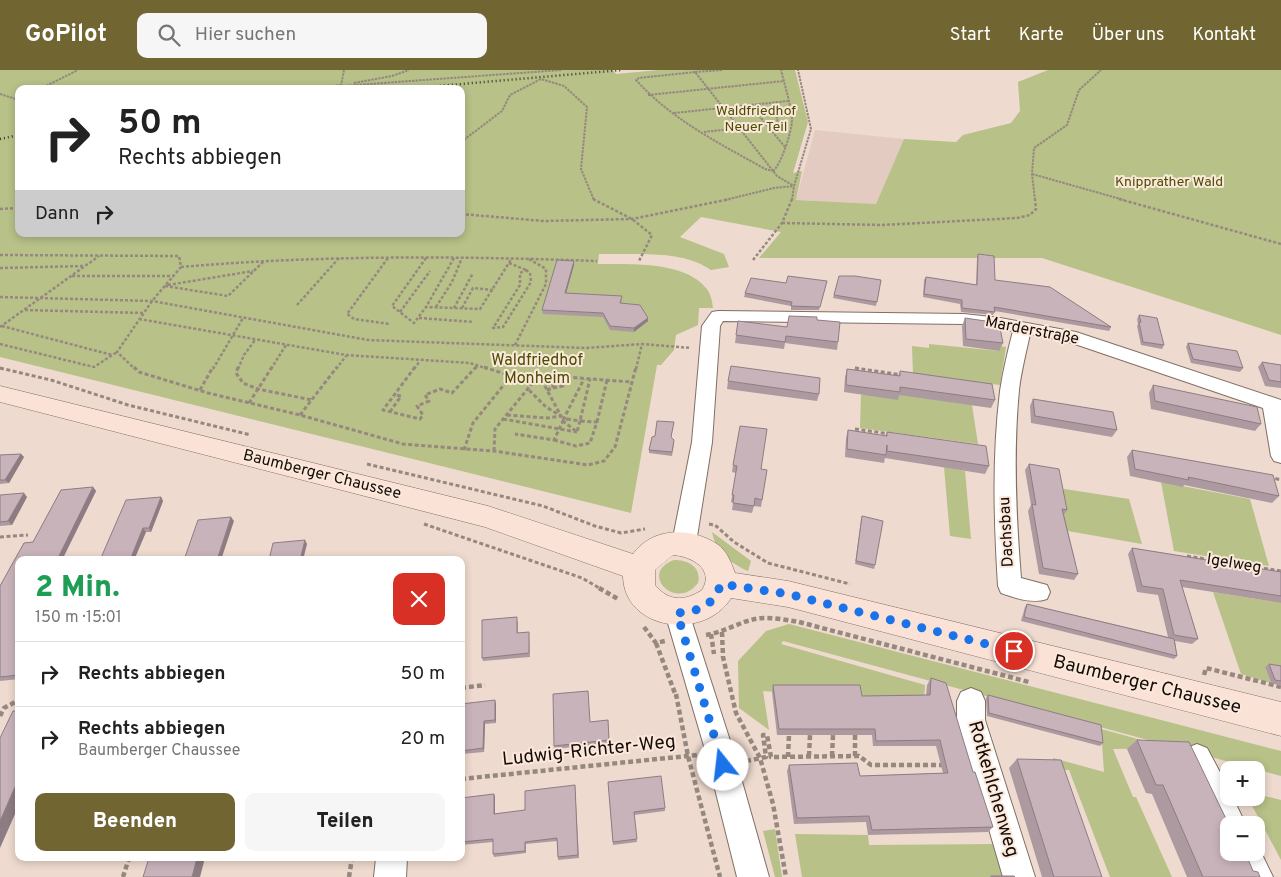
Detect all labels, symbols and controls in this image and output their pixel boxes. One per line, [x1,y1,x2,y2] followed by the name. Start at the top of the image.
[137,13,487,58] search box
[25,20,107,50] text: GoPilot
[155,21,183,49] icon: search
[195,23,296,47] text: Hier suchen
[950,24,991,47] text: Start
[1019,24,1064,47] text: Karte
[1092,24,1164,47] text: Über uns
[1192,24,1256,47] text: Kontakt
[118,102,202,146] text: 50 m
[716,103,796,136] park label: Waldfriedhof Neuer Teil
[35,105,100,170] icon: right
[118,145,282,172] text: Rechts abbiegen
[1115,174,1223,191] park label: Knipprather Wald
[90,200,118,228] icon: right
[35,202,80,226] text: Dann
[983,312,1081,350] street label: Marderstraße
[491,351,583,389] park label: Waldfriedhof Monheim
[241,446,403,504] street label: Baumberger Chaussee
[995,496,1019,568] street label: Dachsbau
[1205,550,1263,578] street label: Igelweg
[35,570,120,607] text: 2 Min.
[393,573,445,625] button: close
[35,608,122,628] text: 150 m · 15:01
[993,630,1035,672] pin
[1000,637,1028,665] icon: arrive
[1050,650,1244,720] street label: Baumberger Chaussee
[35,660,63,688] icon: right
[78,662,226,686] text: Rechts abbiegen
[400,662,445,686] text: 50 m
[78,717,226,741] text: Rechts abbiegen
[962,718,1024,860] street label: Rotkehlchenweg
[35,725,63,753] icon: right
[401,727,445,751] text: 20 m
[501,730,677,772] street label: Ludwig-Richter-Weg
[696,738,748,790] position arrow
[78,741,240,761] text: Baumberger Chaussee
[1220,761,1265,861] map controls
[1220,761,1265,806] button: +
[35,793,235,851] button: Beenden
[245,793,445,851] button: Teilen
[1220,816,1265,861] button: −

